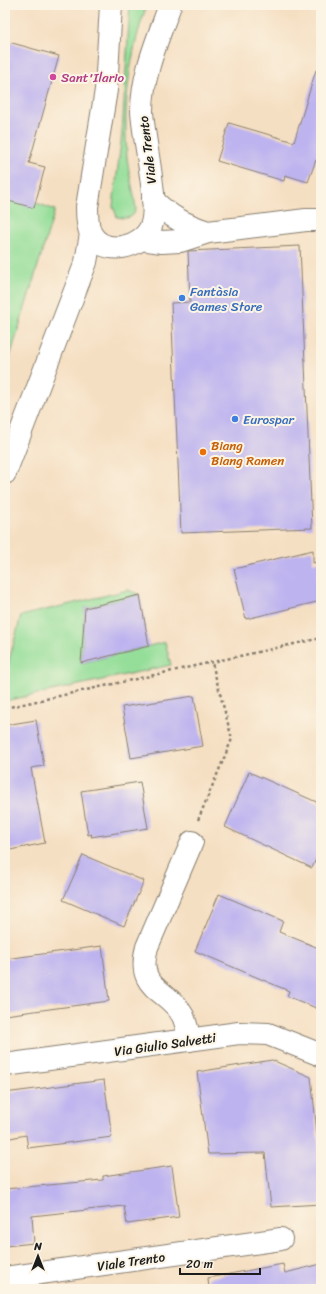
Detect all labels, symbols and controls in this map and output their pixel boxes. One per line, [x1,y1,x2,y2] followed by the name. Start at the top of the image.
[61,66,125,89] place label: Sant'Ilario
[48,72,58,82] marker: Sant'Ilario
[132,114,163,185] street label: Viale Trento
[190,280,263,318] place label: Fantàsia Games Store
[177,293,187,303] marker: Fantàsia Games Store
[243,408,294,431] place label: Eurospar
[230,414,240,424] marker: Eurospar
[211,434,284,472] place label: Biang Biang Ramen
[198,447,208,457] marker: Biang Biang Ramen
[113,1026,218,1063] street label: Via Giulio Salvetti
[18,1236,58,1276] north arrow
[33,1237,42,1256] text: N
[96,1245,167,1278] street label: Viale Trento
[180,1250,260,1276] scale bar
[186,1253,213,1275] text: 20 m

